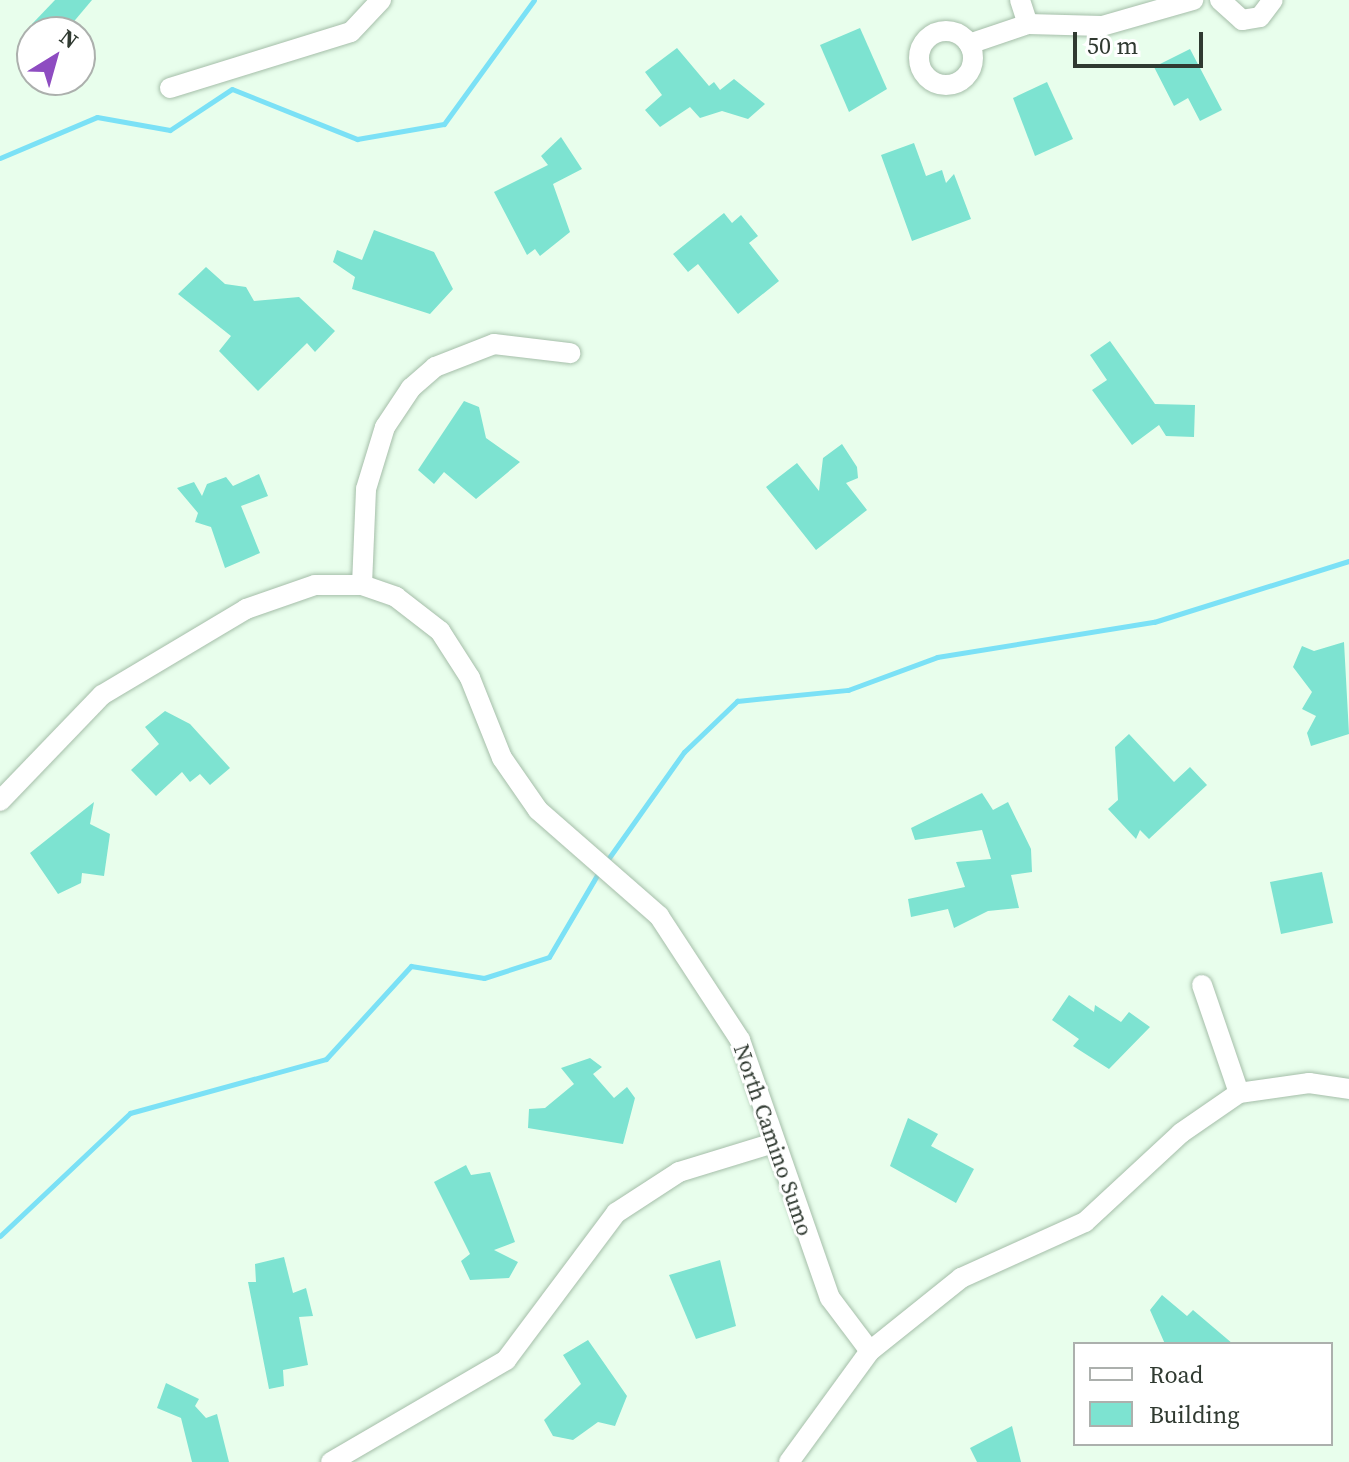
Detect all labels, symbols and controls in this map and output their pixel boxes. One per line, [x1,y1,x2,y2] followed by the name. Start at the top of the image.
[16,16,96,96] north arrow
[1077,16,1207,66] scale bar
[54,22,85,55] text: N
[1087,29,1138,62] text: 50 m
[728,1041,818,1239] street label: North Camino Sumo
[1073,1342,1333,1446] legend
[1149,1358,1203,1391] text: Road
[1149,1398,1240,1431] text: Building

